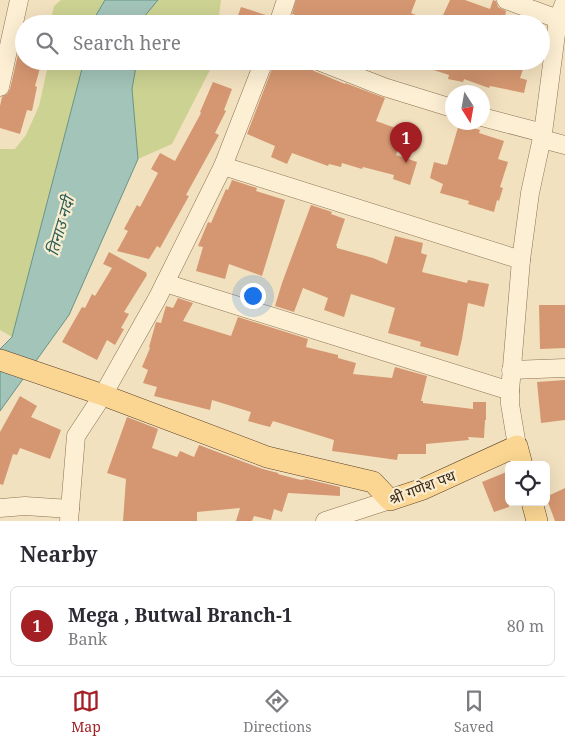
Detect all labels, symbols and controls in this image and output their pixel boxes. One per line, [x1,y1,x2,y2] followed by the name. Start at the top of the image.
[15,15,550,70] search box
[33,29,61,57] icon: search
[73,30,181,56] text: Search here
[445,85,490,130] north arrow
[390,122,422,163] pin: 1
[41,191,80,258] water label: तिनाउ नदी
[240,283,266,309] your location
[505,461,550,506] map controls
[505,461,550,506] button: locate
[386,465,459,509] street label: श्री गणेश पथ
[20,540,98,568] text: Nearby
[68,602,293,628] text: Mega , Butwal Branch-1
[32,615,42,637] text: 1
[507,615,544,637] text: 80 m
[68,628,107,650] text: Bank
[71,687,101,736] tab: Map
[243,687,312,736] tab: Directions
[454,687,494,736] tab: Saved

